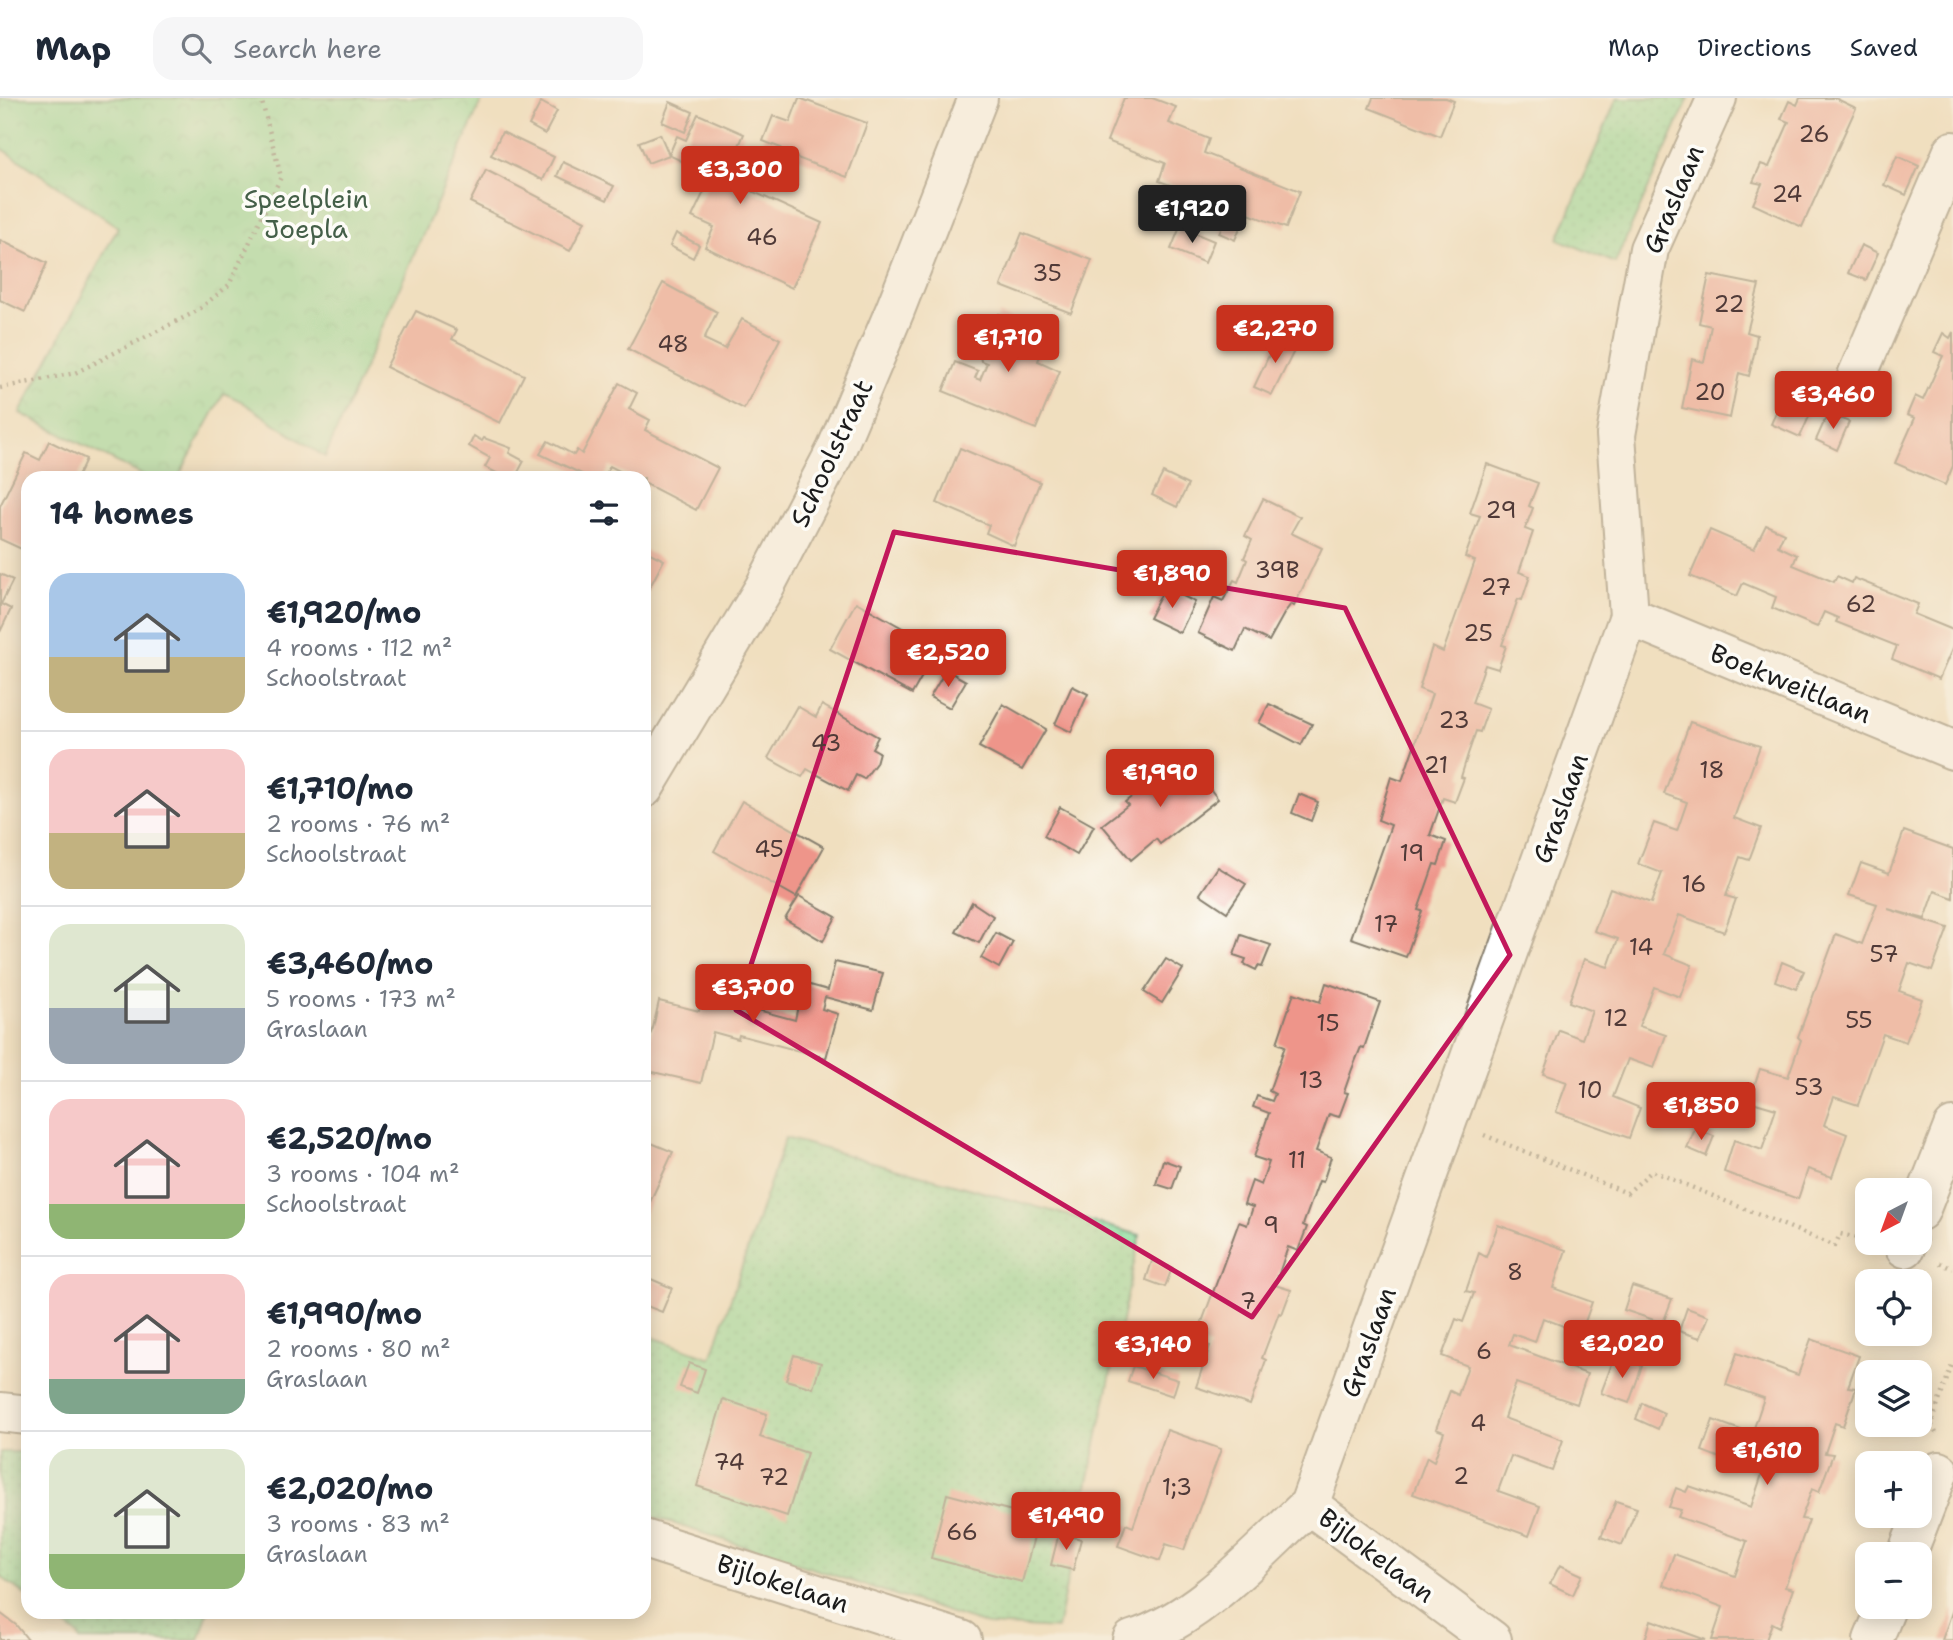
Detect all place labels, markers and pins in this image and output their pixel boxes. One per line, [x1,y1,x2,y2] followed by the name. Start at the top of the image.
[683,146,797,206] pin: €3,300
[1135,186,1249,245] pin: €1,920
[1218,306,1332,365] pin: €2,270
[951,314,1065,374] pin: €1,710
[1776,372,1890,431] pin: €3,460
[1115,550,1229,610] pin: €1,890
[891,630,1005,689] pin: €2,520
[1103,750,1217,809] pin: €1,990
[696,964,810,1024] pin: €3,700
[1644,1082,1758,1142] pin: €1,850
[1565,1320,1679,1380] pin: €2,020
[1096,1322,1210,1381] pin: €3,140
[1710,1428,1824,1487] pin: €1,610
[1009,1492,1123,1552] pin: €1,490

